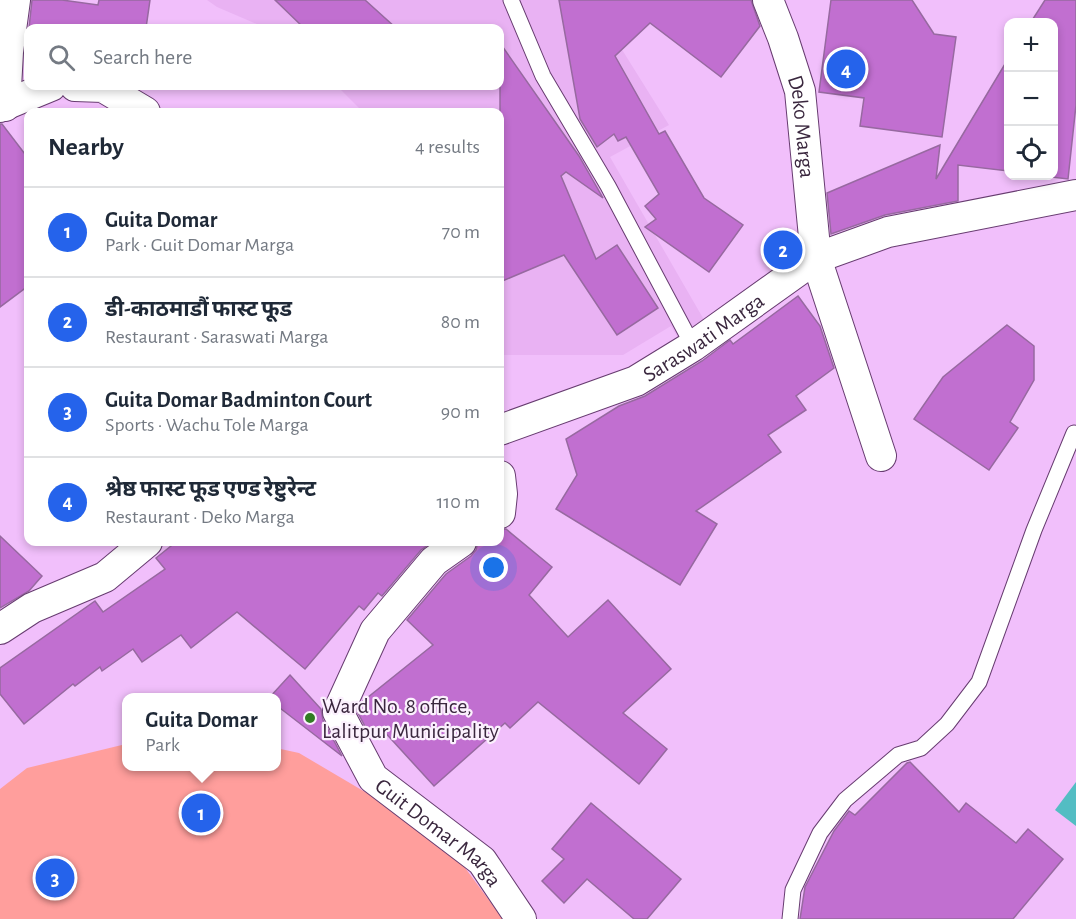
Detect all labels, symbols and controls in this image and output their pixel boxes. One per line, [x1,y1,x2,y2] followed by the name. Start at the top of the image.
[1004,18,1058,180] map controls
[1004,18,1058,72] button: +
[24,24,504,90] search box
[45,41,78,74] icon: search
[93,46,192,68] text: Search here
[826,46,866,92] pin: 4
[1004,72,1058,126] button: −
[784,73,818,179] street label: Deko Marga
[1004,126,1058,180] button: locate
[48,134,124,160] text: Nearby
[415,137,480,157] text: 4 results
[105,209,217,231] text: Guita Domar
[64,222,71,242] text: 1
[442,222,480,242] text: 70 m
[764,228,802,272] pin: 2
[105,235,294,255] text: Park · Guit Domar Marga
[639,289,768,386] street label: Saraswati Marga
[105,298,292,320] text: डी-काठमाडौं फास्ट फूड
[63,312,72,332] text: 2
[441,312,480,332] text: 80 m
[105,327,329,347] text: Restaurant · Saraswati Marga
[105,389,372,411] text: Guita Domar Badminton Court
[63,402,72,422] text: 3
[441,402,480,422] text: 90 m
[105,415,309,435] text: Sports · Wachu Tole Marga
[105,478,316,500] text: श्रेष्ठ फास्ट फूड एण्ड रेष्टुरेन्ट
[62,492,73,512] text: 4
[436,492,480,512] text: 110 m
[105,507,295,527] text: Restaurant · Deko Marga
[479,553,508,582] your location
[122,693,281,771] popup
[322,695,500,742] place label: Ward No. 8 office, Lalitpur Municipality
[145,709,258,731] text: Guita Domar
[303,711,317,725] marker: Ward No. 8 office, Lalitpur Municipality
[145,735,180,755] text: Park
[371,774,506,891] street label: Guit Domar Marga
[182,790,220,836] pin: 1
[36,856,74,900] pin: 3

